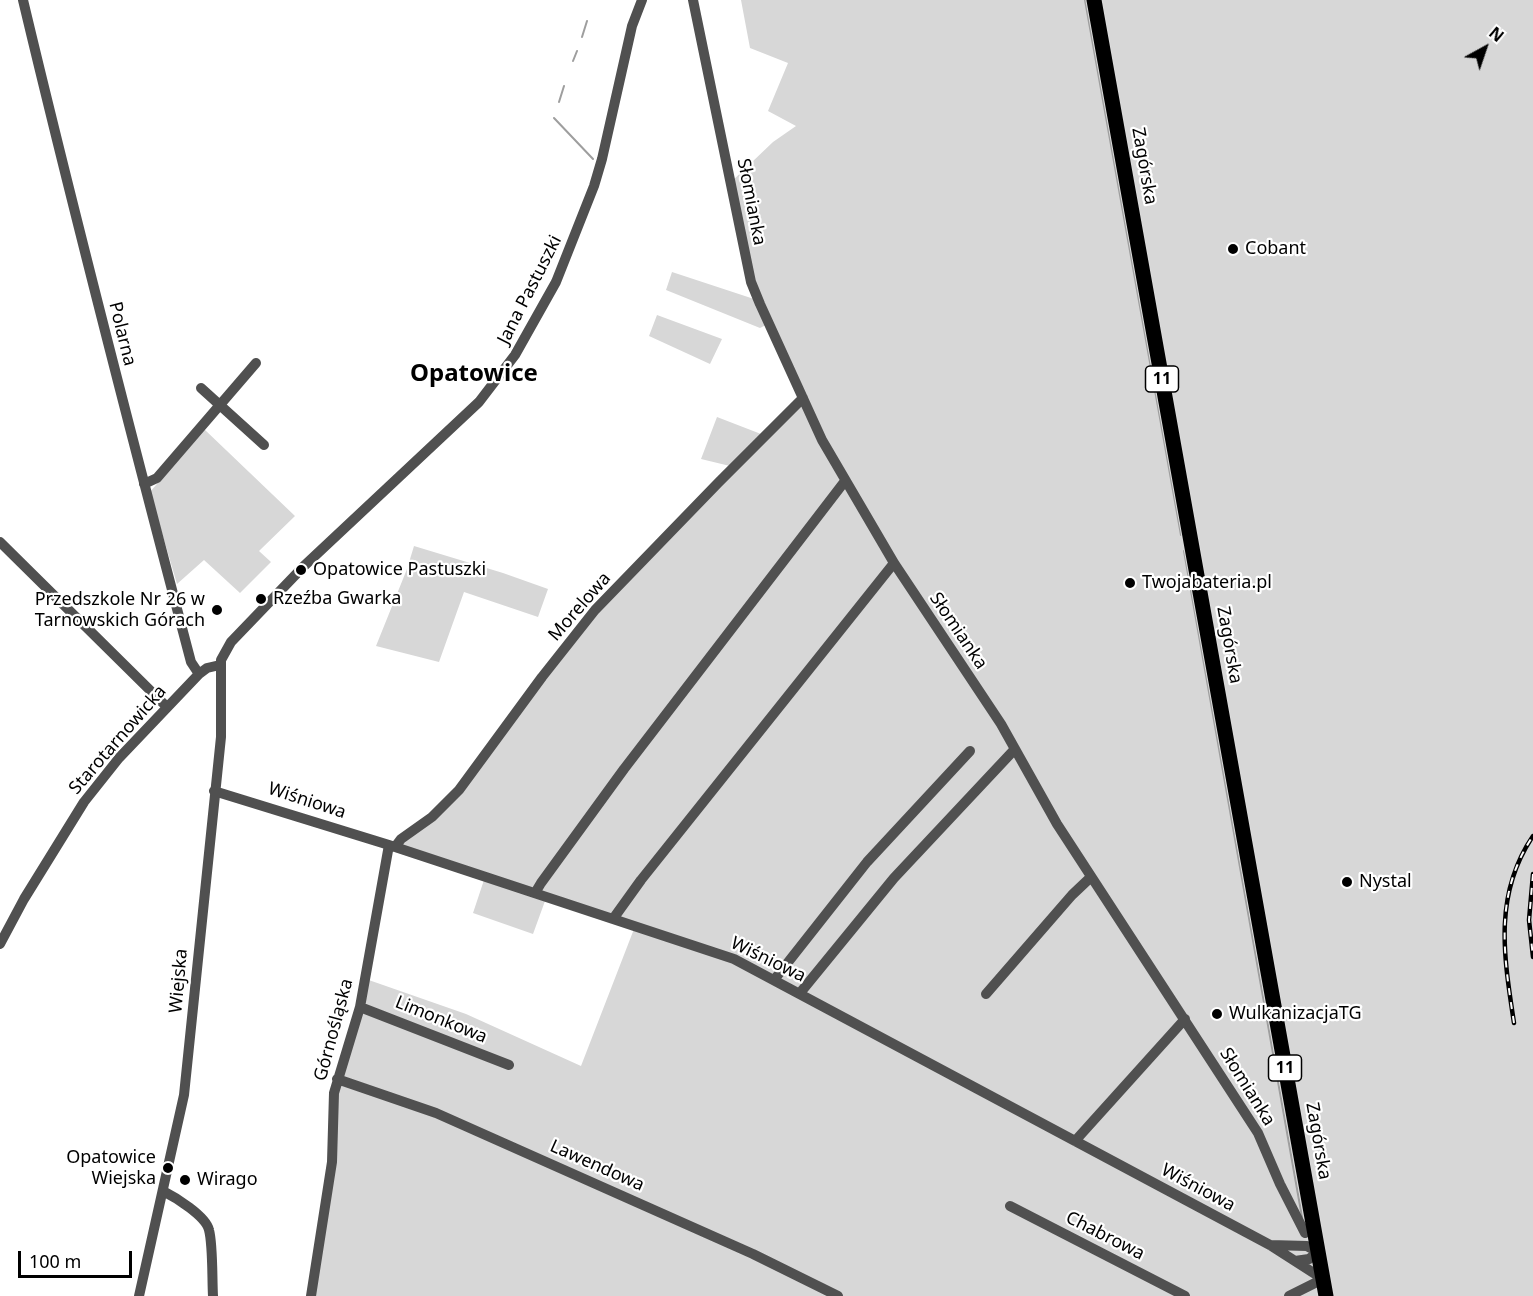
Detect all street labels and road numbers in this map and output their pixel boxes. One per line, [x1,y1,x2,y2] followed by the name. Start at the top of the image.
[1127,126,1161,206] street label: Zagórska
[732,157,770,247] street label: Słomianka
[493,232,567,348] street label: Jana Pastuszki
[104,300,140,368] street label: Polarna
[1146,366,1178,392] road number: 11
[544,568,616,646] street label: Morelowa
[924,589,992,673] street label: Słomianka
[1212,605,1246,685] street label: Zagórska
[65,681,171,799] street label: Starotarnowicka
[265,778,349,824] street label: Wiśniowa
[727,933,809,987] street label: Wiśniowa
[165,948,193,1014] street label: Wiejska
[310,976,358,1084] street label: Górnośląska
[392,992,490,1048] street label: Limonkowa
[1215,1044,1279,1130] street label: Słomianka
[1268,1055,1302,1081] road number: 11
[1301,1101,1335,1181] street label: Zagórska
[547,1136,647,1196] street label: Lawendowa
[1157,1160,1239,1216] street label: Wiśniowa
[1062,1207,1148,1265] street label: Chabrowa

